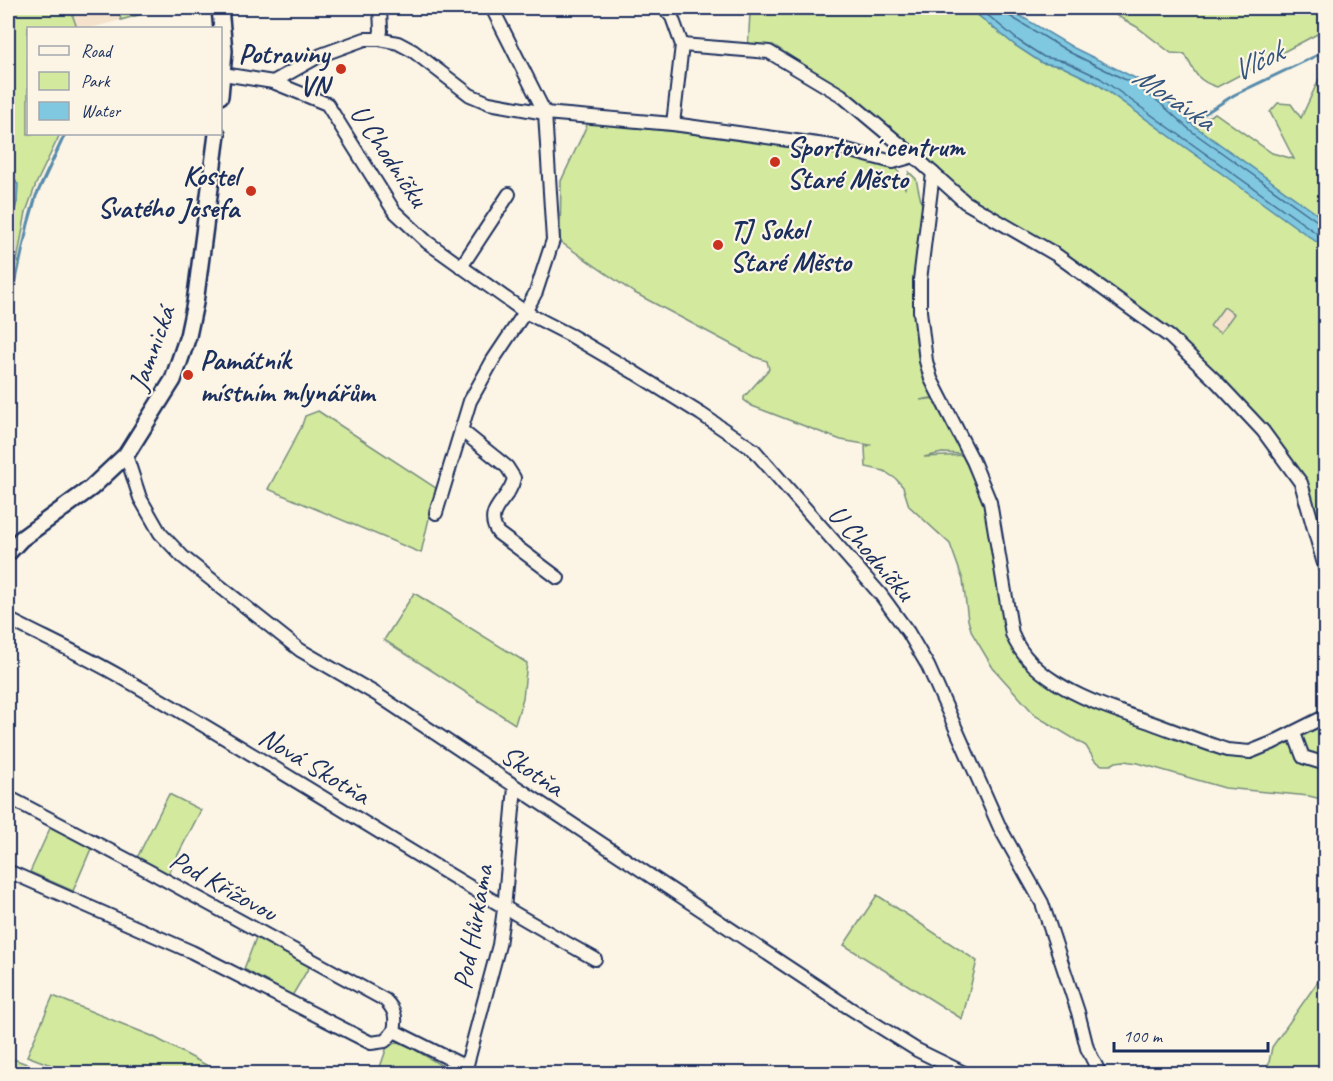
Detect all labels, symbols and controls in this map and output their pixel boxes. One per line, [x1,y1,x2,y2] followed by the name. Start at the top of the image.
[27,27,222,135] legend
[1225,30,1293,89] water label: Vlčok
[239,36,334,103] place label: Potraviny VN
[81,40,114,62] text: Road
[1126,57,1224,141] water label: Morávka
[334,62,348,76] marker: Potraviny VN
[81,70,111,92] text: Park
[343,97,437,215] street label: U Chodníčku
[81,100,122,122] text: Water
[787,129,966,196] place label: Sportovní centrum Staré Město
[768,155,782,169] marker: Sportovní centrum Staré Město
[98,158,244,225] place label: Kostel Svatého Josefa
[244,184,258,198] marker: Kostel Svatého Josefa
[730,212,853,279] place label: TJ Sokol Staré Město
[711,238,725,252] marker: TJ Sokol Staré Město
[119,299,184,397] street label: Jamnická
[200,342,377,409] place label: Památník místním mlynářům
[181,368,195,382] marker: Památník místním mlynářům
[820,497,924,609] street label: U Chodníčku
[253,719,378,813] street label: Nová Skotňa
[495,737,572,805] street label: Skotňa
[164,842,285,930] street label: Pod Křížovou
[444,861,501,992] street label: Pod Hůrkama
[1114,1015,1268,1053] scale bar
[1123,1025,1164,1047] text: 100 m

